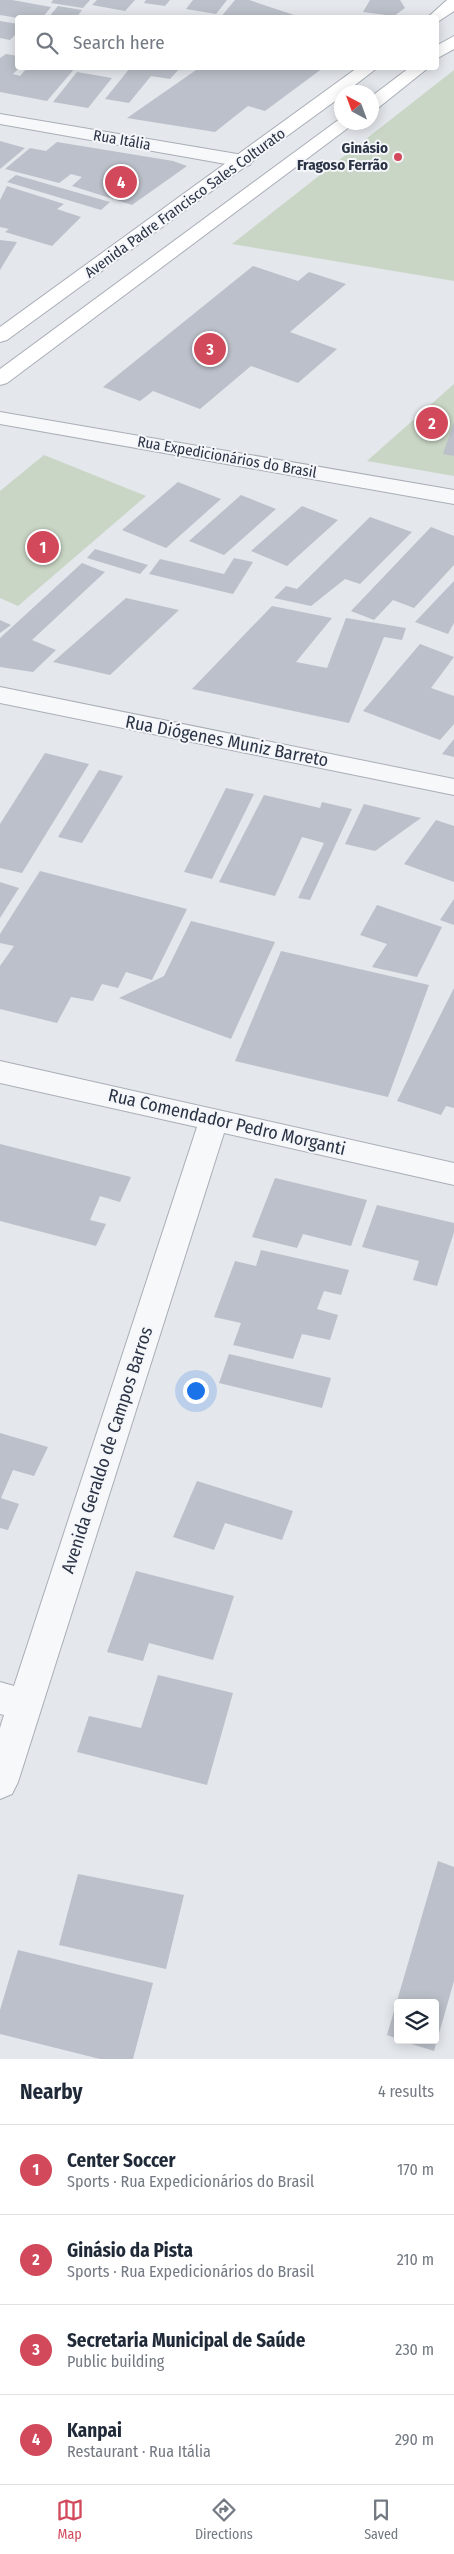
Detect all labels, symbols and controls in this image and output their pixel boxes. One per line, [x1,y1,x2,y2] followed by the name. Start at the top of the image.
[15,15,439,70] search box
[33,29,61,57] icon: search
[73,31,165,54] text: Search here
[334,85,379,130] north arrow
[81,124,289,282] street label: Avenida Padre Francisco Sales Colturato
[92,126,152,154] street label: Rua Itália
[297,139,388,174] place label: Ginásio Fragoso Ferrão
[392,151,404,163] marker: Ginásio Fragoso Ferrão
[105,163,137,201] pin: 4
[194,330,226,368] pin: 3
[416,404,448,442] pin: 2
[136,432,318,482] street label: Rua Expedicionários do Brasil
[27,528,59,566] pin: 1
[124,711,330,771] street label: Rua Diógenes Muniz Barreto
[106,1084,348,1160] street label: Rua Comendador Pedro Morganti
[57,1324,157,1576] street label: Avenida Geraldo de Campos Barros
[183,1378,209,1404] your location
[394,1999,439,2044] map controls
[394,1999,439,2044] button: layers
[20,2079,82,2105] text: Nearby
[378,2082,434,2101] text: 4 results
[67,2149,175,2172] text: Center Soccer
[33,2160,39,2179] text: 1
[397,2160,434,2179] text: 170 m
[67,2172,314,2191] text: Sports · Rua Expedicionários do Brasil
[67,2239,193,2262] text: Ginásio da Pista
[32,2250,40,2269] text: 2
[397,2250,434,2269] text: 210 m
[67,2262,314,2281] text: Sports · Rua Expedicionários do Brasil
[67,2329,305,2352] text: Secretaria Municipal de Saúde
[32,2340,40,2359] text: 3
[395,2340,434,2359] text: 230 m
[67,2352,164,2371] text: Public building
[67,2419,122,2442] text: Kanpai
[32,2430,40,2449] text: 4
[395,2430,434,2449] text: 290 m
[67,2442,211,2461] text: Restaurant · Rua Itália
[56,2496,84,2543] tab: Map
[195,2496,253,2543] tab: Directions
[364,2496,398,2543] tab: Saved

